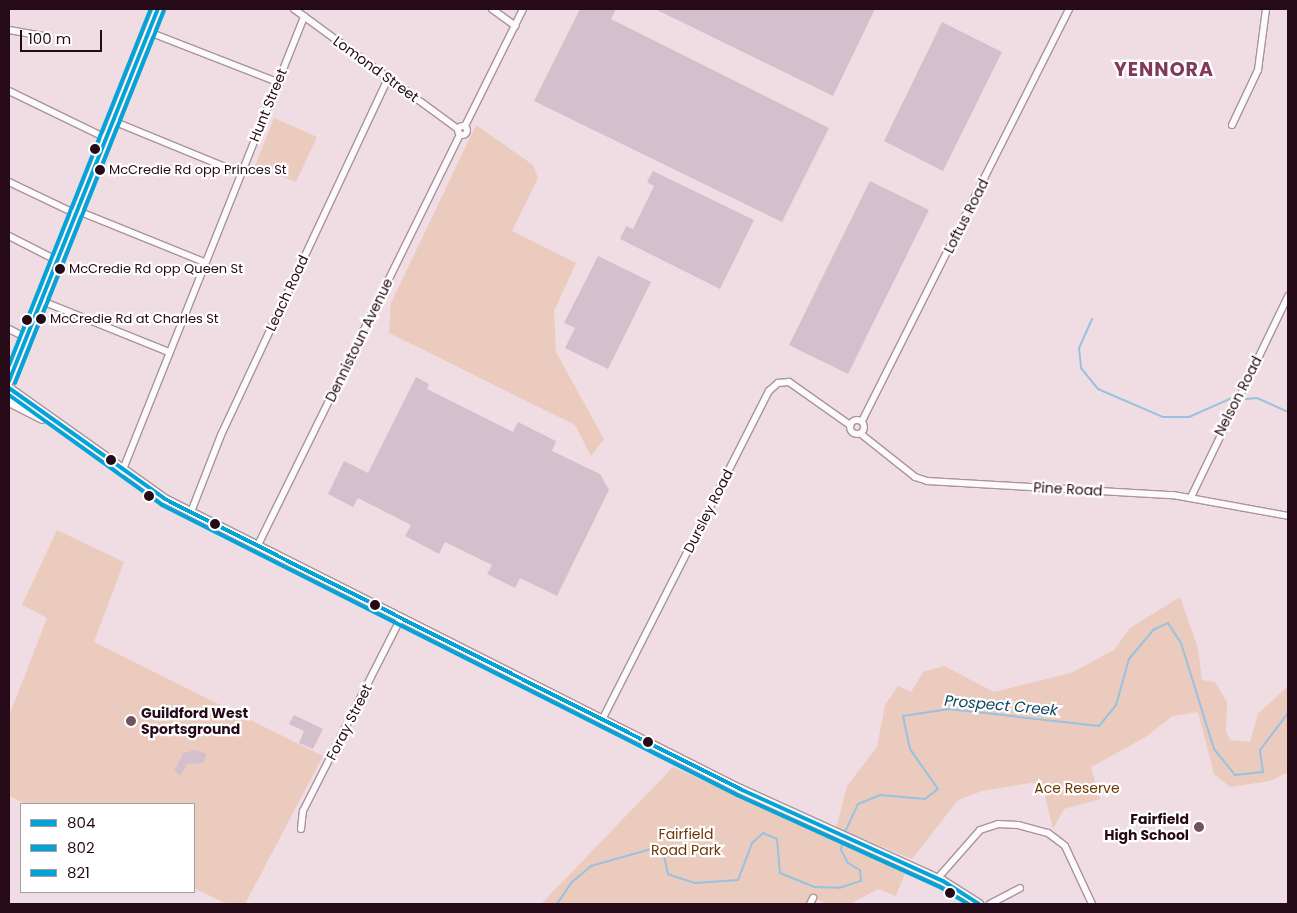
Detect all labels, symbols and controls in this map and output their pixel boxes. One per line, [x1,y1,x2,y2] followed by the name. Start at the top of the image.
[22,20,105,52] scale bar
[28,28,71,49] text: 100 m
[330,32,422,106] street label: Lomond Street
[1113,59,1215,81] district label: YENNORA
[246,66,290,144] street label: Hunt Street
[90,144,100,154] unlabelled marker
[109,162,287,178] place label: McCredie Rd opp Princes St
[95,165,105,175] marker: McCredie Rd opp Princes St
[940,176,992,256] street label: Loftus Road
[262,252,312,334] street label: Leach Road
[69,261,243,277] place label: McCredie Rd opp Queen St
[55,264,65,274] marker: McCredie Rd opp Queen St
[322,275,396,405] street label: Dennistoun Avenue
[50,311,219,327] place label: McCredie Rd at Charles St
[36,314,46,324] marker: McCredie Rd at Charles St
[22,315,32,325] unlabelled marker
[1211,353,1265,439] street label: Nelson Road
[106,455,116,465] unlabelled marker
[680,466,736,556] street label: Dursley Road
[1033,479,1103,499] street label: Pine Road
[144,491,154,501] unlabelled marker
[210,519,220,529] unlabelled marker
[370,600,380,610] unlabelled marker
[323,681,375,763] street label: Foray Street
[944,691,1058,719] water label: Prospect Creek
[141,705,248,738] place label: Guildford West Sportsground
[125,715,137,727] marker: Guildford West Sportsground
[643,737,653,747] unlabelled marker
[1034,780,1120,796] park label: Ace Reserve
[20,803,195,893] legend
[1104,811,1189,844] place label: Fairfield High School
[67,812,95,833] text: 804
[1193,821,1205,833] marker: Fairfield High School
[651,826,721,859] park label: Fairfield Road Park
[67,837,95,858] text: 802
[67,862,90,883] text: 821
[945,888,955,898] unlabelled marker

